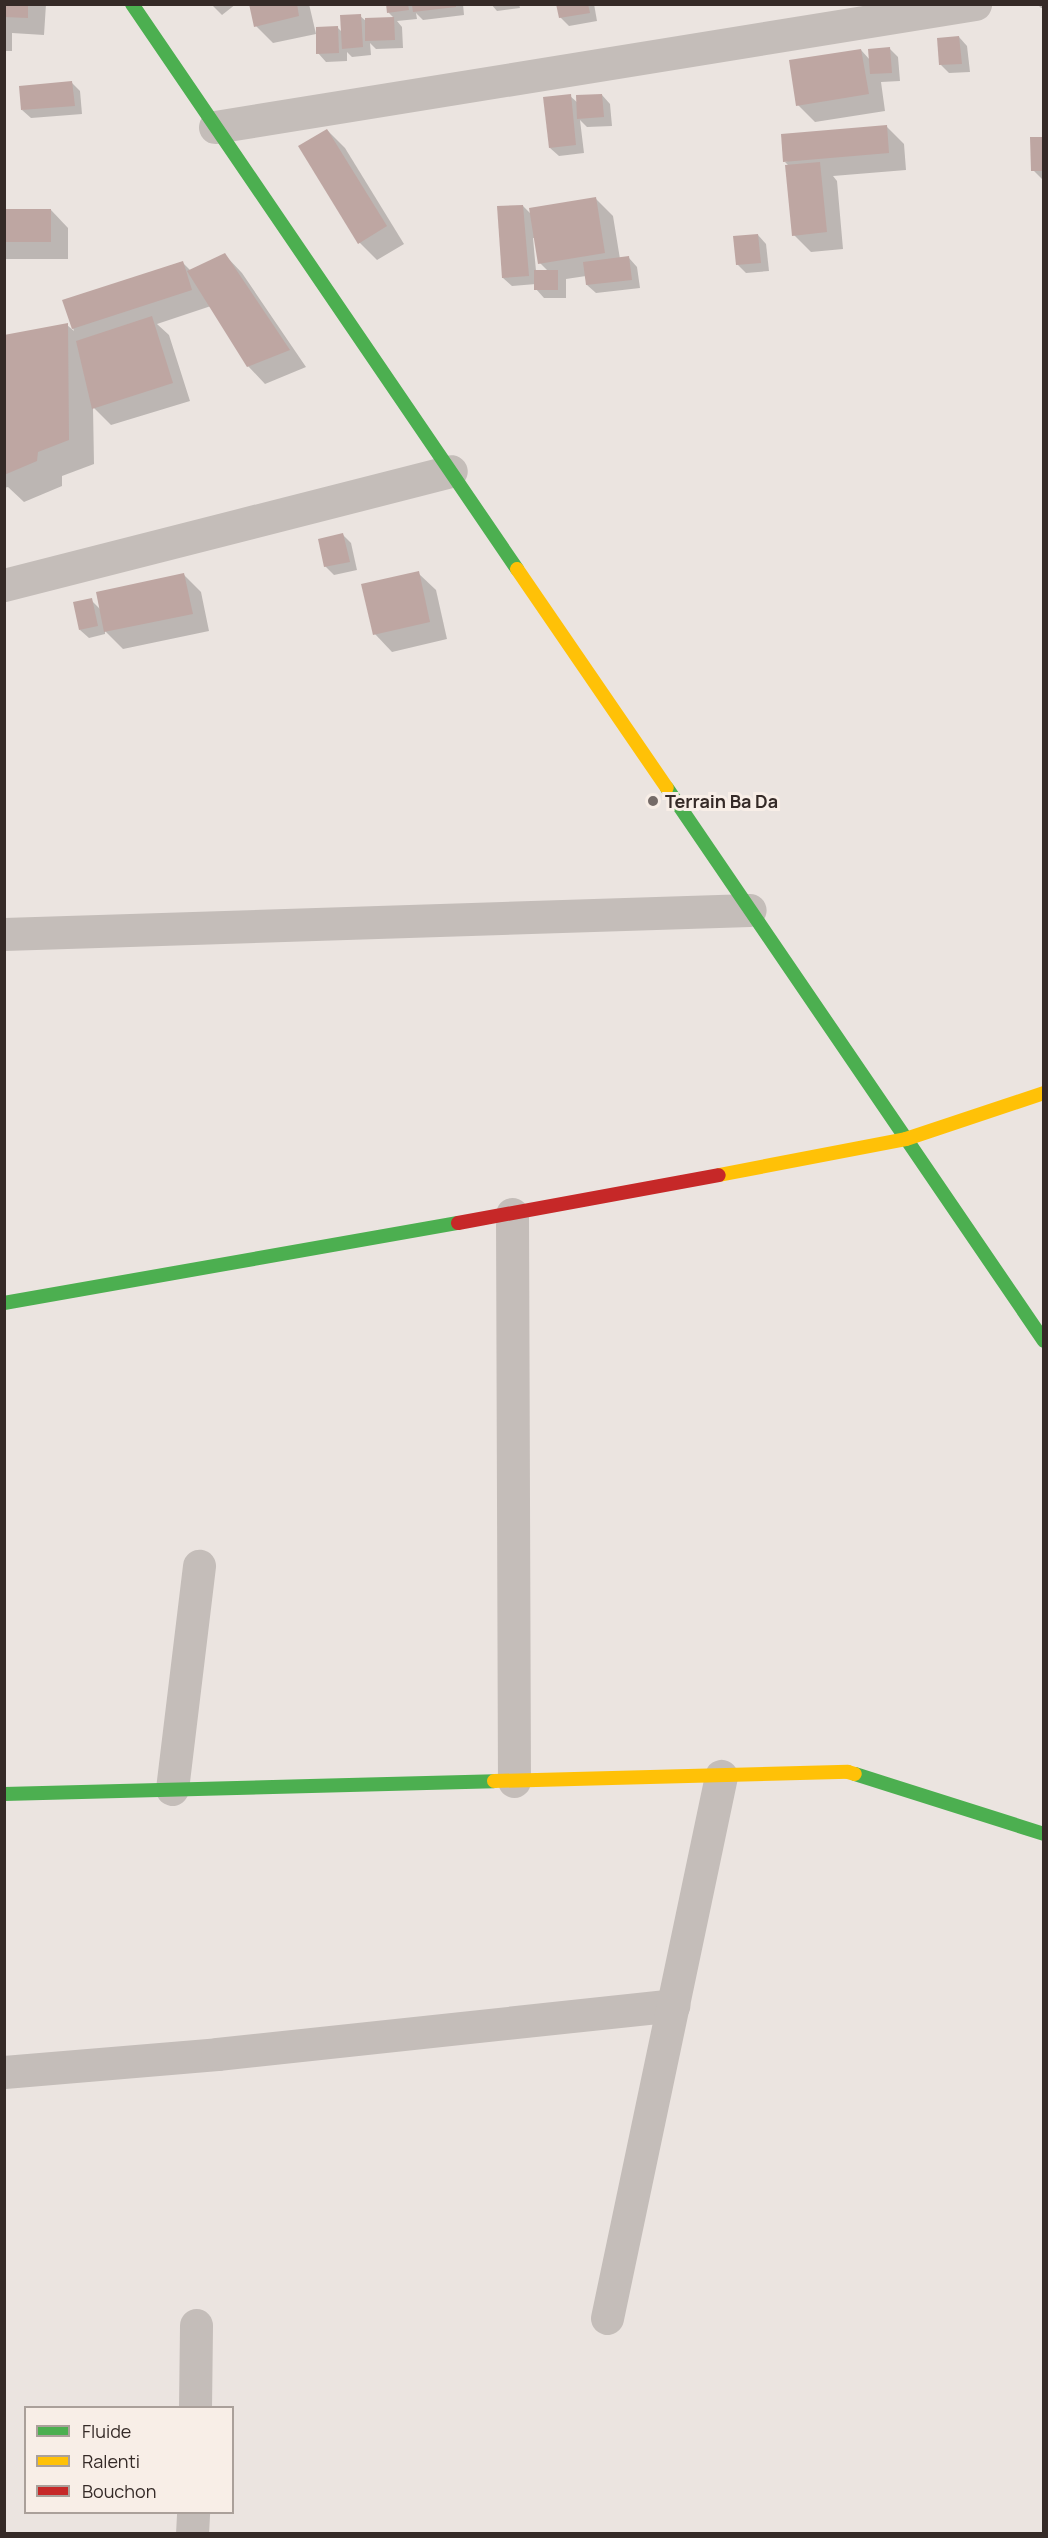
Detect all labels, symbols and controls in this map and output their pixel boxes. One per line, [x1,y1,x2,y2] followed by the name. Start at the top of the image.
[665,790,778,812] place label: Terrain Ba Da
[646,794,660,808] marker: Terrain Ba Da
[24,2406,234,2514] legend
[82,2419,131,2443] text: Fluide
[82,2449,140,2473] text: Ralenti
[82,2479,156,2503] text: Bouchon

